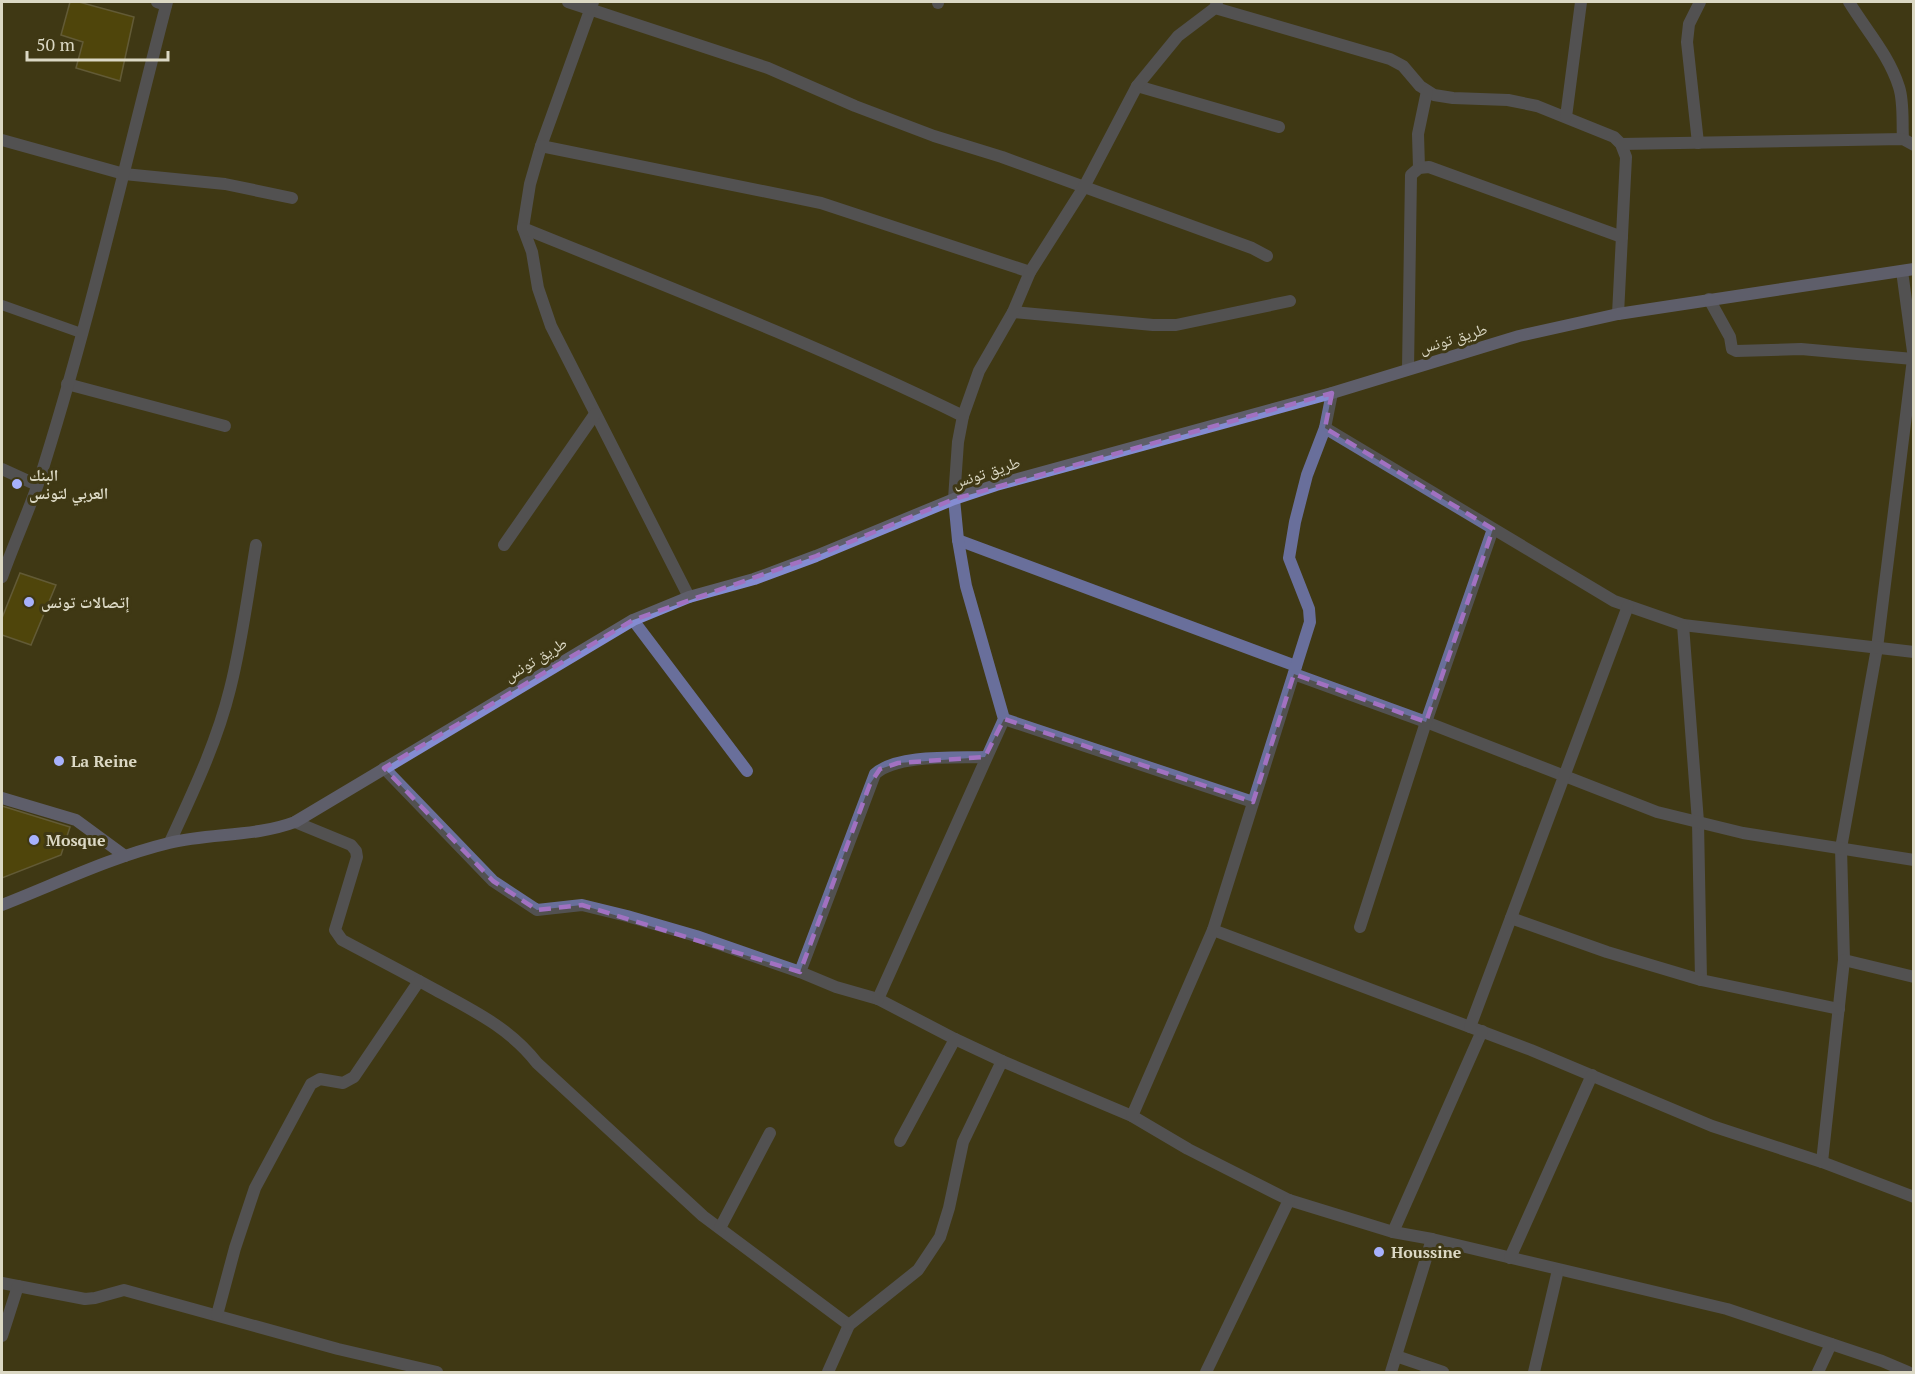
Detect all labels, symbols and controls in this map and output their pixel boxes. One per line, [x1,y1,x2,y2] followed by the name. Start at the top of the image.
[27,24,168,62] scale bar
[36,32,76,56] text: 50 m
[1416,317,1490,359] street label: طريق تونس
[949,451,1023,493] street label: طريق تونس
[29,464,108,506] place label: البنك العربي لتونس
[10,477,24,491] marker: البنك العربي لتونس
[41,591,129,613] place label: إتصالات تونس
[22,595,36,609] marker: إتصالات تونس
[499,631,571,687] street label: طريق تونس
[71,750,138,772] place label: La Reine
[52,754,66,768] marker: La Reine
[46,829,106,851] place label: Mosque
[27,833,41,847] marker: Mosque
[1391,1241,1462,1263] place label: Houssine
[1372,1245,1386,1259] marker: Houssine

